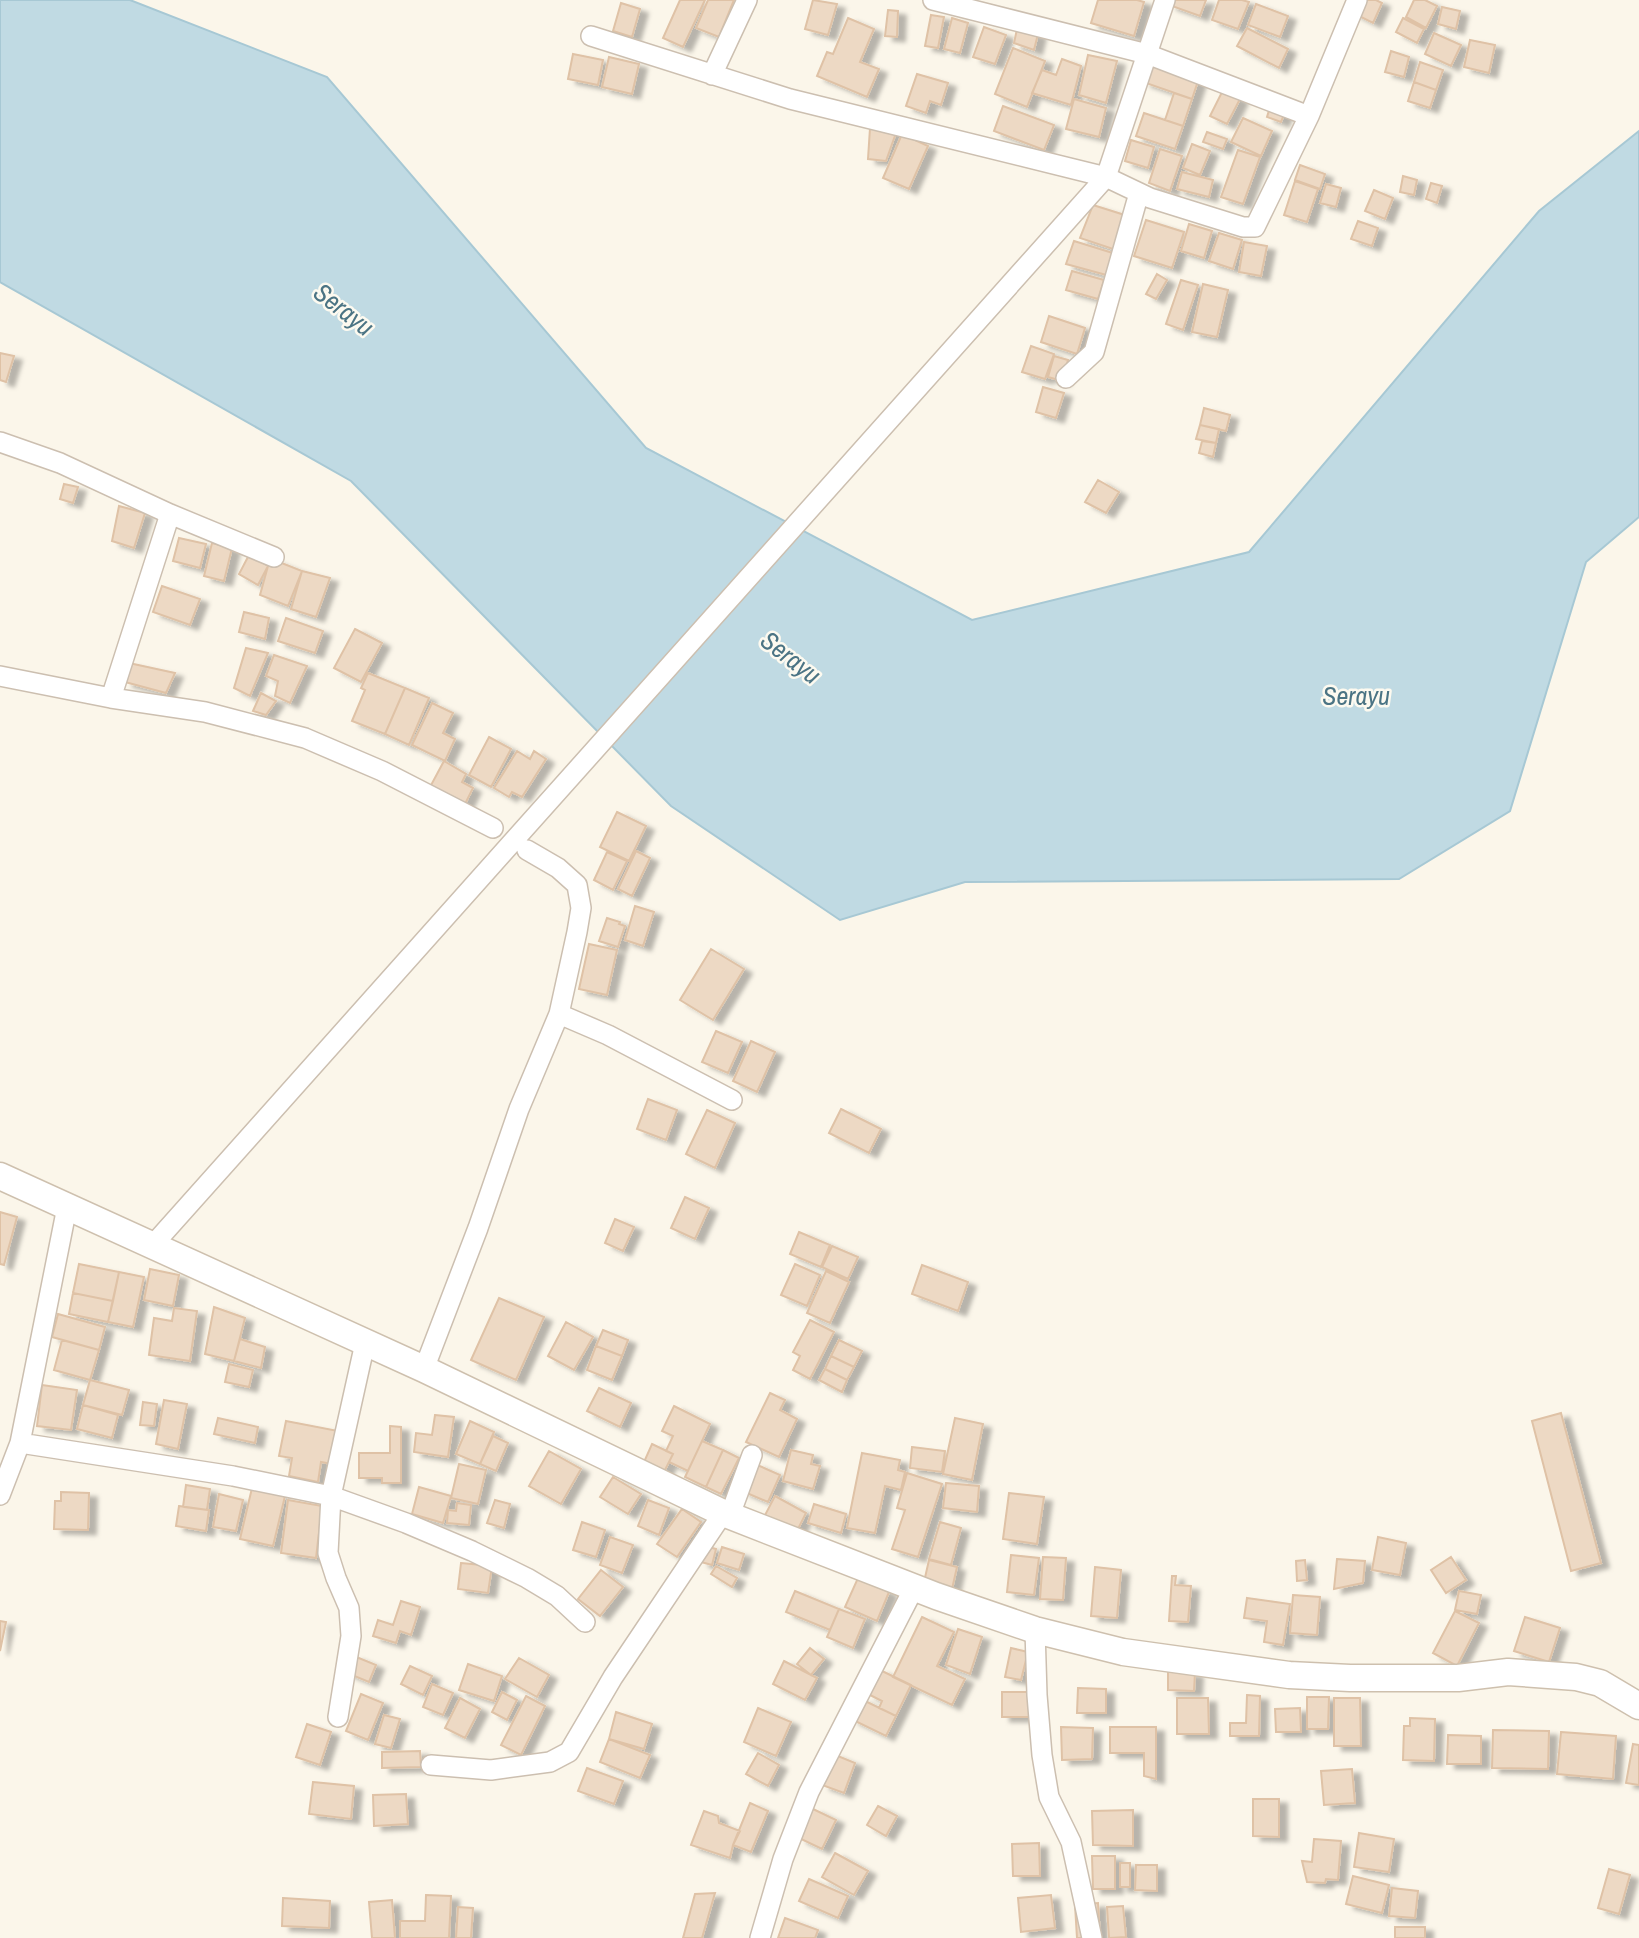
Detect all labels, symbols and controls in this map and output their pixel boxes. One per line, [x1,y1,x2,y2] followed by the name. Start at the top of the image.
[307,274,381,344] water label: Serayu
[754,622,828,692] water label: Serayu
[1322,678,1390,713] water label: Serayu

